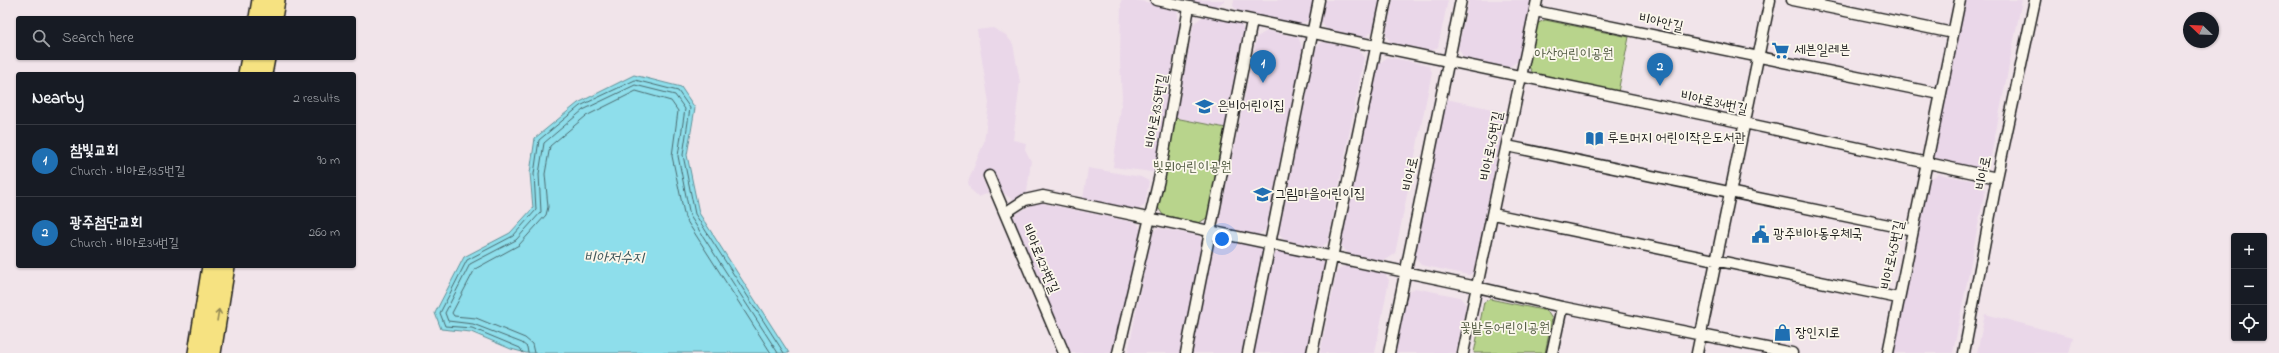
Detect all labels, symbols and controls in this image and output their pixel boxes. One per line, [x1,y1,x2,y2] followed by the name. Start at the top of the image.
[1637,8,1686,38] street label: 비아안길
[2183,12,2219,48] north arrow
[16,16,356,60] search box
[30,27,52,49] icon: search
[62,27,134,49] text: Search here
[1771,40,1791,60] supermarket icon: 세븐일레븐
[1794,40,1850,61] place label: 세븐일레븐
[1535,44,1613,65] park label: 아산어린이공원
[1250,50,1276,83] pin: 1
[1647,53,1673,86] pin: 2
[1140,72,1174,150] street label: 비아로135번길
[32,86,84,111] text: Nearby
[1679,86,1750,120] street label: 비아로34번길
[293,89,340,108] text: 2 results
[1194,96,1214,116] school or university icon: 은비어린이집
[1217,96,1285,117] place label: 은비어린이집
[1475,109,1509,182] street label: 비아로45번길
[1584,128,1604,148] library icon: 루트머지 어린이작은도서관
[1607,128,1746,149] place label: 루트머지 어린이작은도서관
[70,140,118,162] text: 참빛교회
[43,151,47,170] text: 1
[317,151,340,170] text: 90 m
[1970,154,1998,192] street label: 비아로
[1397,155,1425,193] street label: 비아로
[1153,157,1231,178] park label: 빛뫼어린이공원
[70,162,185,181] text: Church · 비아로135번길
[1252,184,1272,204] school or university icon: 그림마을어린이집
[1275,184,1365,205] place label: 그림마을어린이집
[70,212,142,234] text: 광주첨단교회
[1875,218,1911,291] street label: 비아로45번길
[1016,221,1064,298] street label: 비아로127번길
[42,223,48,242] text: 2
[309,223,340,242] text: 260 m
[1750,224,1770,244] public building icon: 광주비아동우체국
[1773,224,1863,245] place label: 광주비아동우체국
[1212,229,1232,249] your location
[2231,233,2267,341] map controls
[2231,233,2267,269] button: +
[70,234,179,253] text: Church · 비아로34번길
[584,247,646,269] water label: 비아저수지
[2231,269,2267,305] button: −
[2231,305,2267,341] button: locate
[214,308,222,321] one-way arrow
[1460,318,1550,339] park label: 꽃밭등어린이공원
[1772,323,1792,343] shop icon: 장인지로
[1795,323,1840,344] place label: 장인지로

